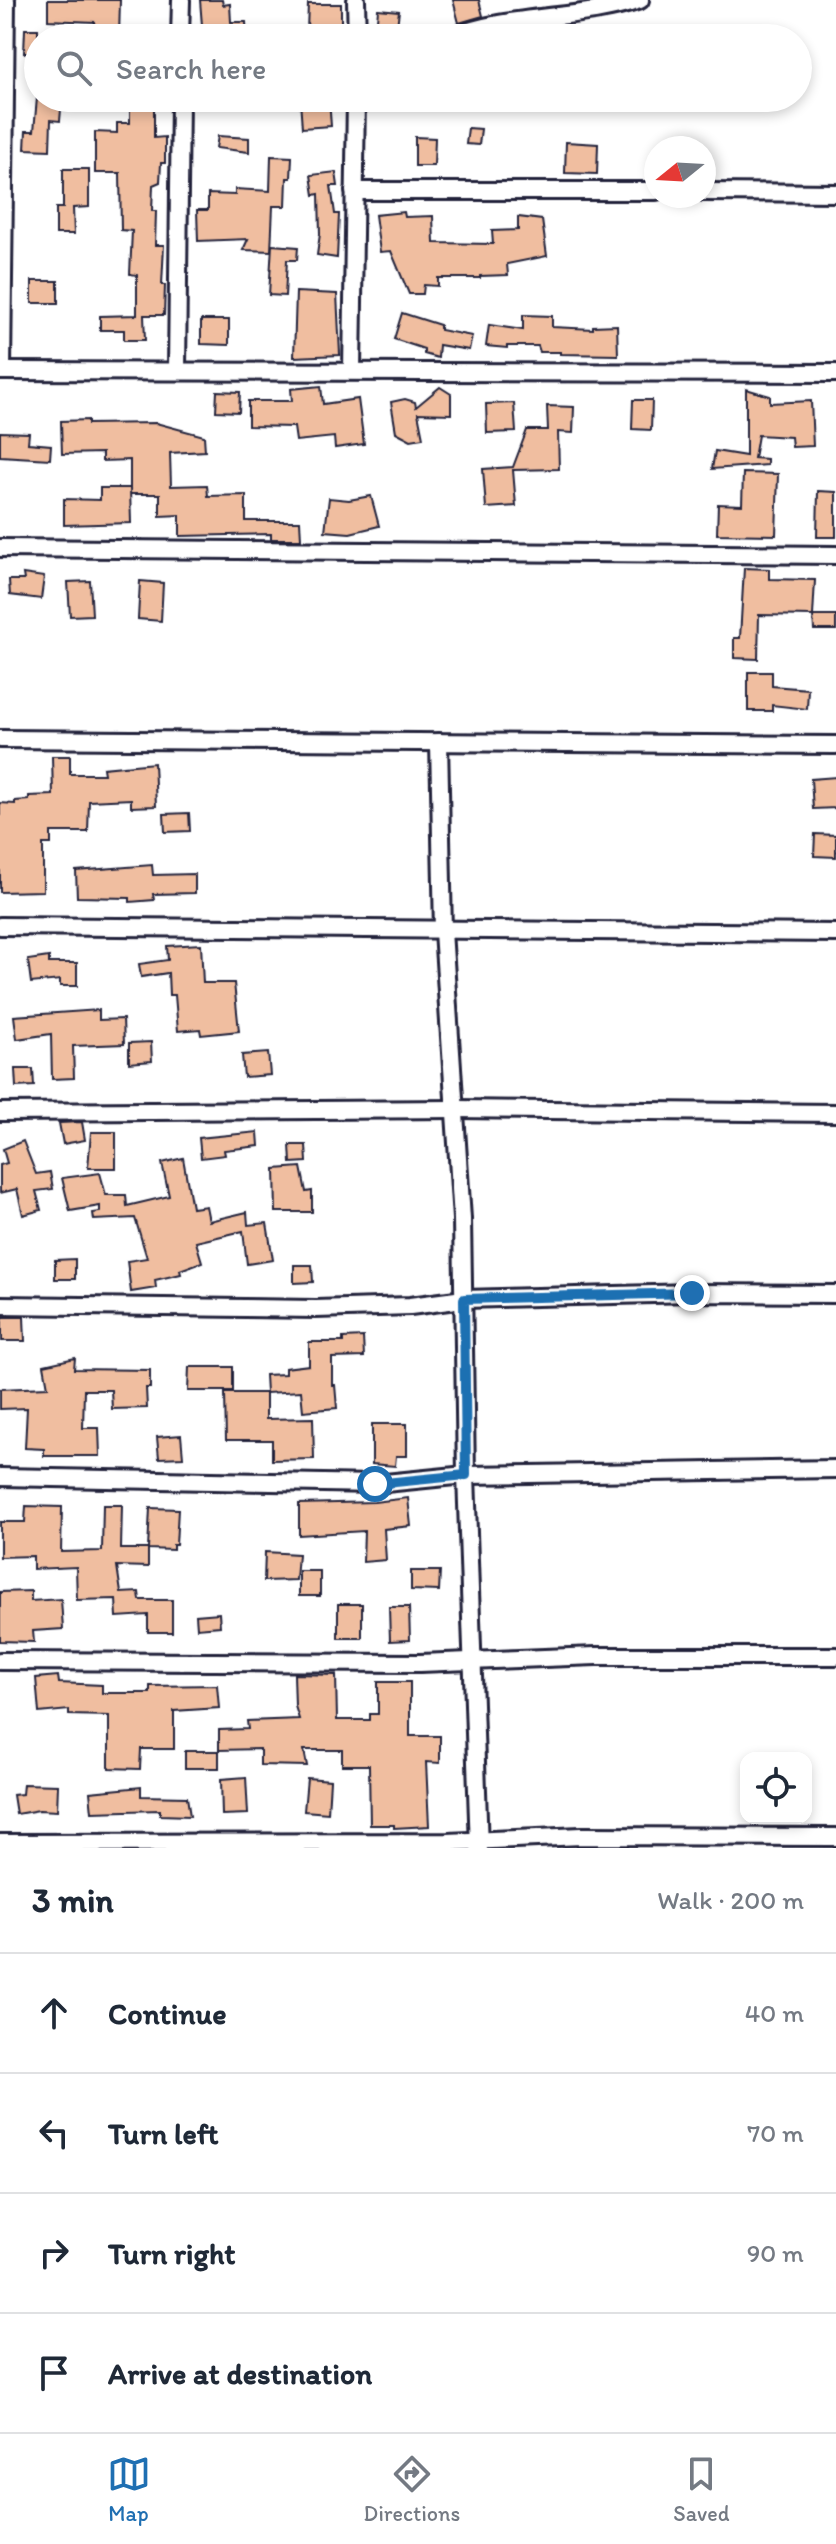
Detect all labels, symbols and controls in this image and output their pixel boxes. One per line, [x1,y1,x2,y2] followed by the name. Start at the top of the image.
[24,24,812,112] search box
[52,46,96,90] icon: search
[116,50,266,87] text: Search here
[644,136,716,208] north arrow
[674,1275,710,1311] route end
[357,1466,393,1502] route start
[740,1752,812,1824] map controls
[740,1752,812,1824] button: locate
[32,1880,114,1921] text: 3 min
[657,1884,804,1916] text: Walk · 200 m
[32,1991,76,2035] icon: ahead
[108,1995,227,2032] text: Continue
[745,1997,804,2029] text: 40 m
[32,2111,76,2155] icon: left
[108,2115,219,2152] text: Turn left
[747,2117,804,2149] text: 70 m
[32,2231,76,2275] icon: right
[108,2235,236,2272] text: Turn right
[747,2237,804,2269] text: 90 m
[32,2351,76,2395] icon: arrive
[108,2355,372,2392] text: Arrive at destination
[107,2452,151,2527] tab: Map
[364,2452,460,2527] tab: Directions
[673,2452,729,2527] tab: Saved

